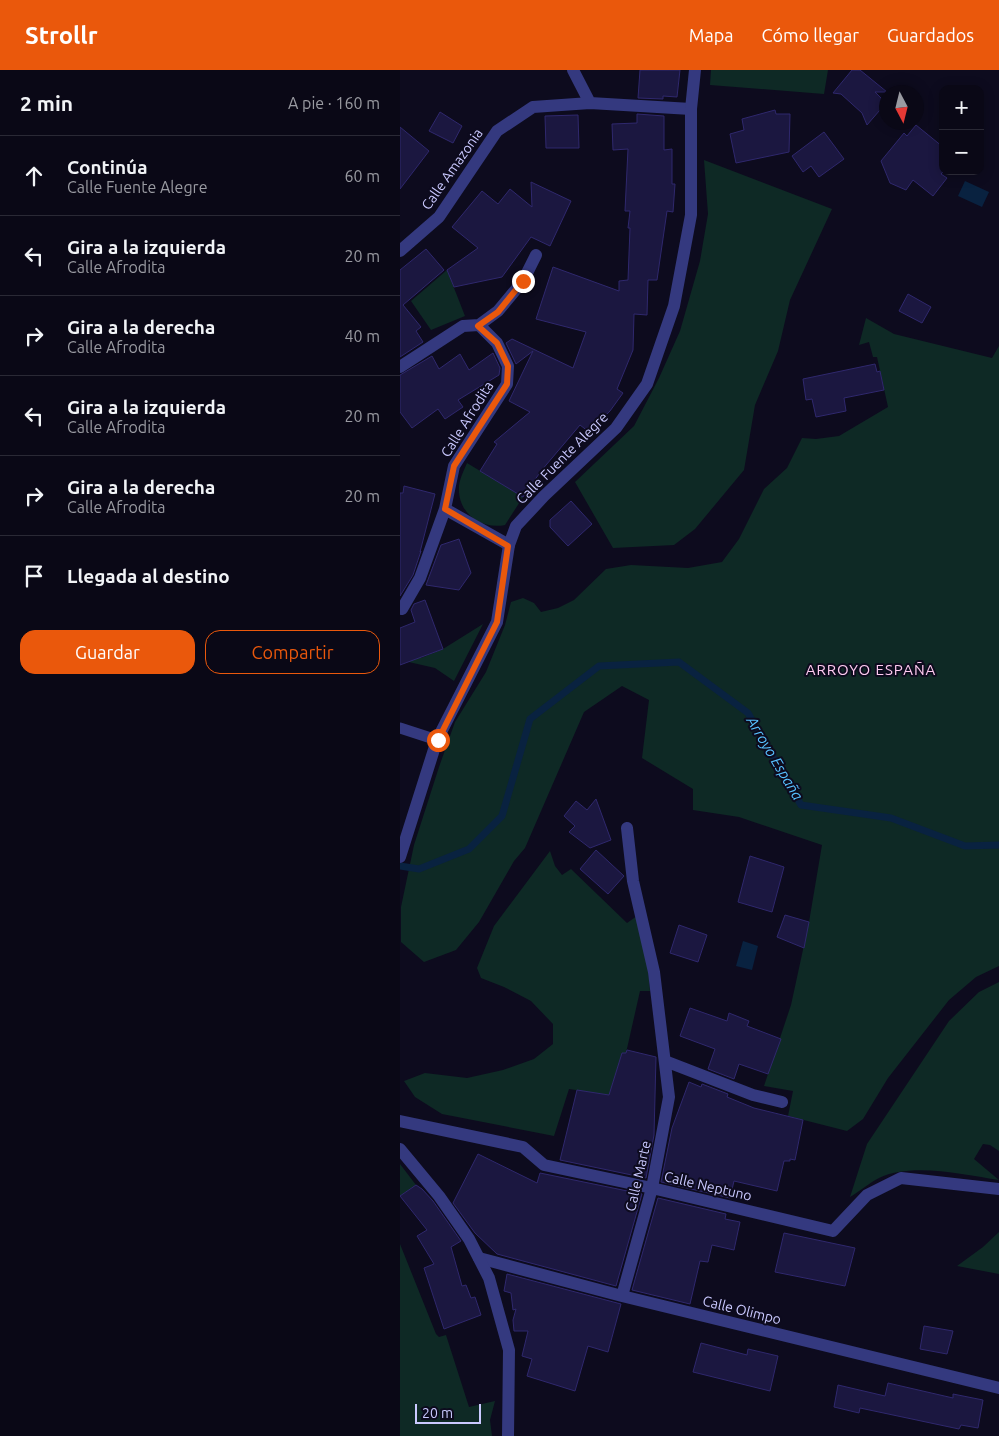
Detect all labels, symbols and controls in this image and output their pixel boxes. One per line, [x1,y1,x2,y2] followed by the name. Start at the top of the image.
[25,22,98,49] text: Strollr
[689,25,734,45] text: Mapa
[762,25,859,45] text: Cómo llegar
[887,25,974,45] text: Guardados
[879,85,924,130] north arrow
[939,85,984,175] map controls
[939,85,984,130] button: +
[20,91,73,115] text: 2 min
[288,94,380,112] text: A pie · 160 m
[418,125,486,213] street label: Calle Amazonia
[939,130,984,175] button: −
[67,156,148,178] text: Continúa
[20,162,48,190] icon: ahead
[344,167,380,185] text: 60 m
[67,178,207,196] text: Calle Fuente Alegre
[67,236,226,258] text: Gira a la izquierda
[20,242,48,270] icon: left
[344,247,380,265] text: 20 m
[67,258,166,276] text: Calle Afrodita
[512,270,535,293] route end
[67,316,215,338] text: Gira a la derecha
[20,322,48,350] icon: right
[344,327,380,345] text: 40 m
[67,338,166,356] text: Calle Afrodita
[437,378,497,460] street label: Calle Afrodita
[67,396,226,418] text: Gira a la izquierda
[20,402,48,430] icon: left
[344,407,380,425] text: 20 m
[513,409,611,507] street label: Calle Fuente Alegre
[67,418,166,436] text: Calle Afrodita
[67,476,215,498] text: Gira a la derecha
[20,482,48,510] icon: right
[344,487,380,505] text: 20 m
[67,498,166,516] text: Calle Afrodita
[20,562,48,590] icon: arrive
[67,565,230,587] text: Llegada al destino
[20,630,195,674] button: Guardar
[205,630,380,674] button: Compartir
[806,661,936,678] district label: ARROYO ESPAÑA
[743,712,807,803] water label: Arroyo España
[427,729,450,752] route start
[622,1139,654,1213] street label: Calle Marte
[663,1168,753,1204] street label: Calle Neptuno
[701,1293,783,1327] street label: Calle Olimpo
[415,1401,481,1424] scale bar
[422,1405,453,1421] text: 20 m

